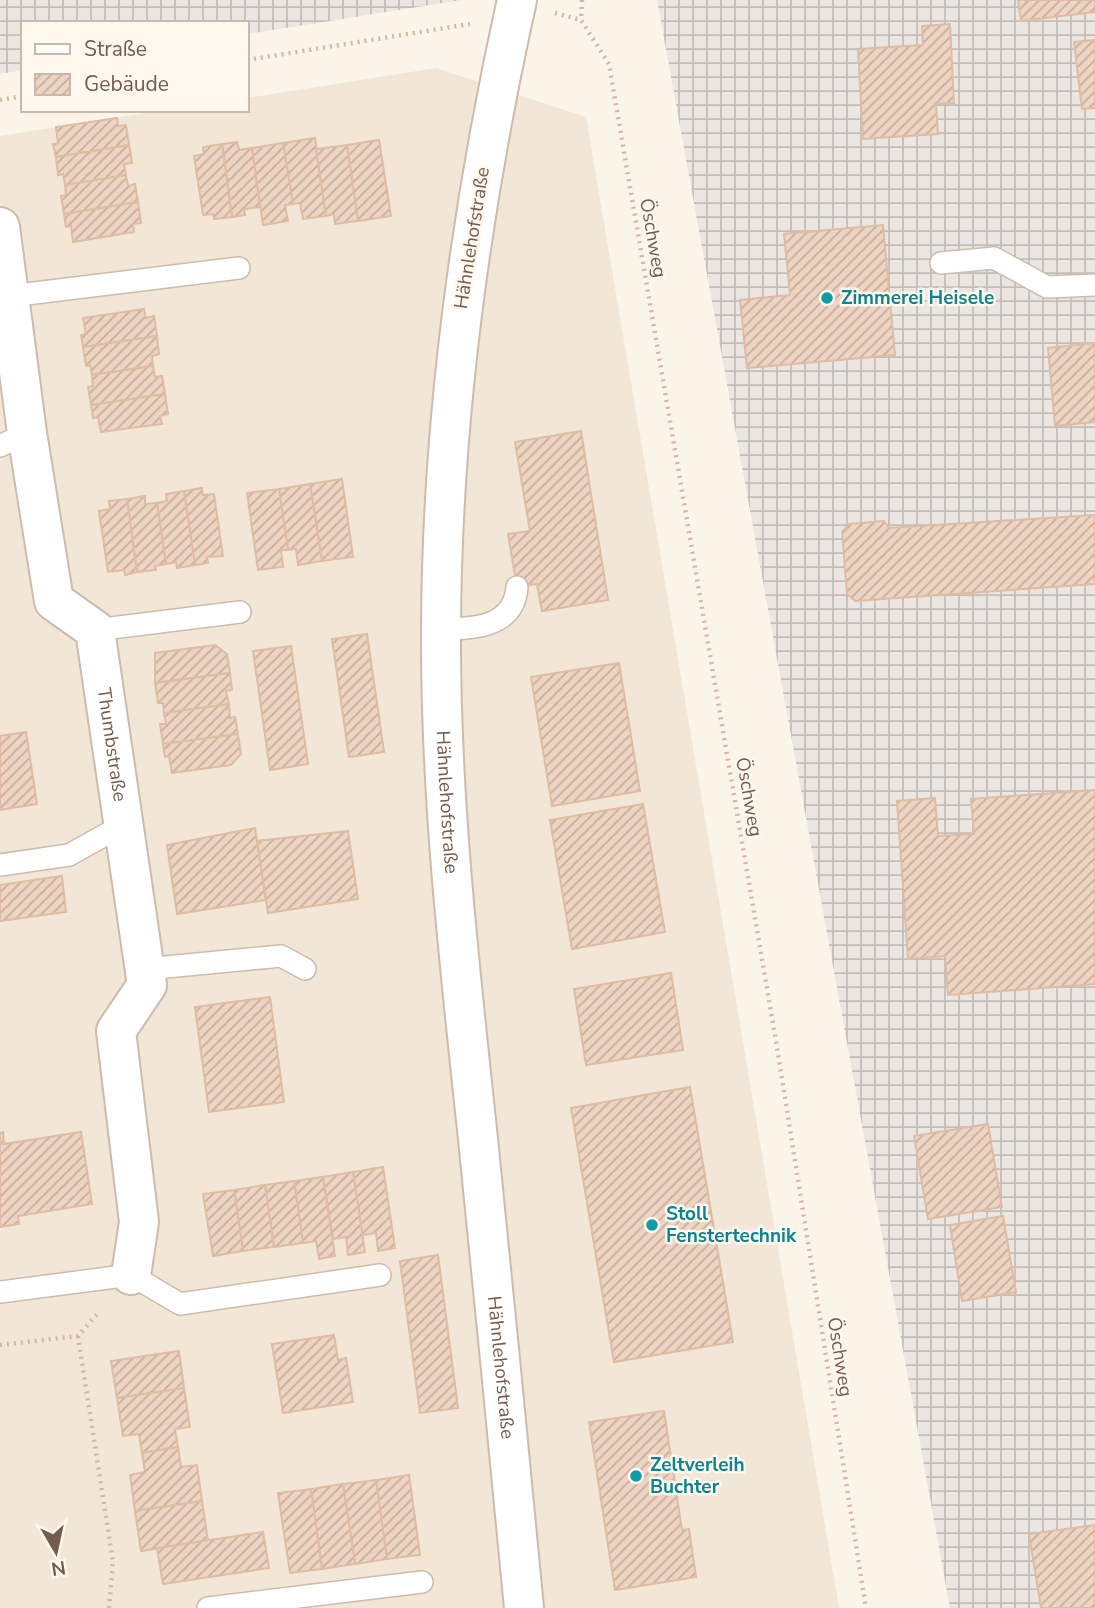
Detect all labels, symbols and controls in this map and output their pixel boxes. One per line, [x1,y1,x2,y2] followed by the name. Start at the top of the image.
[21,21,248,112] legend
[84,35,147,63] text: Straße
[84,70,169,98] text: Gebäude
[448,165,496,311] street label: Hähnlehofstraße
[633,196,673,280] street label: Öschweg
[841,285,994,311] place label: Zimmerei Heisele
[819,290,835,306] marker: Zimmerei Heisele
[91,686,133,803] street label: Thumbstraße
[430,730,464,875] street label: Hähnlehofstraße
[729,755,769,839] street label: Öschweg
[666,1201,797,1249] place label: Stoll Fenstertechnik
[644,1217,660,1233] marker: Stoll Fenstertechnik
[481,1295,521,1440] street label: Hähnlehofstraße
[821,1315,859,1399] street label: Öschweg
[650,1452,745,1500] place label: Zeltverleih Buchter
[628,1468,644,1484] marker: Zeltverleih Buchter
[21,1517,91,1587] north arrow
[49,1554,68,1582] text: N

